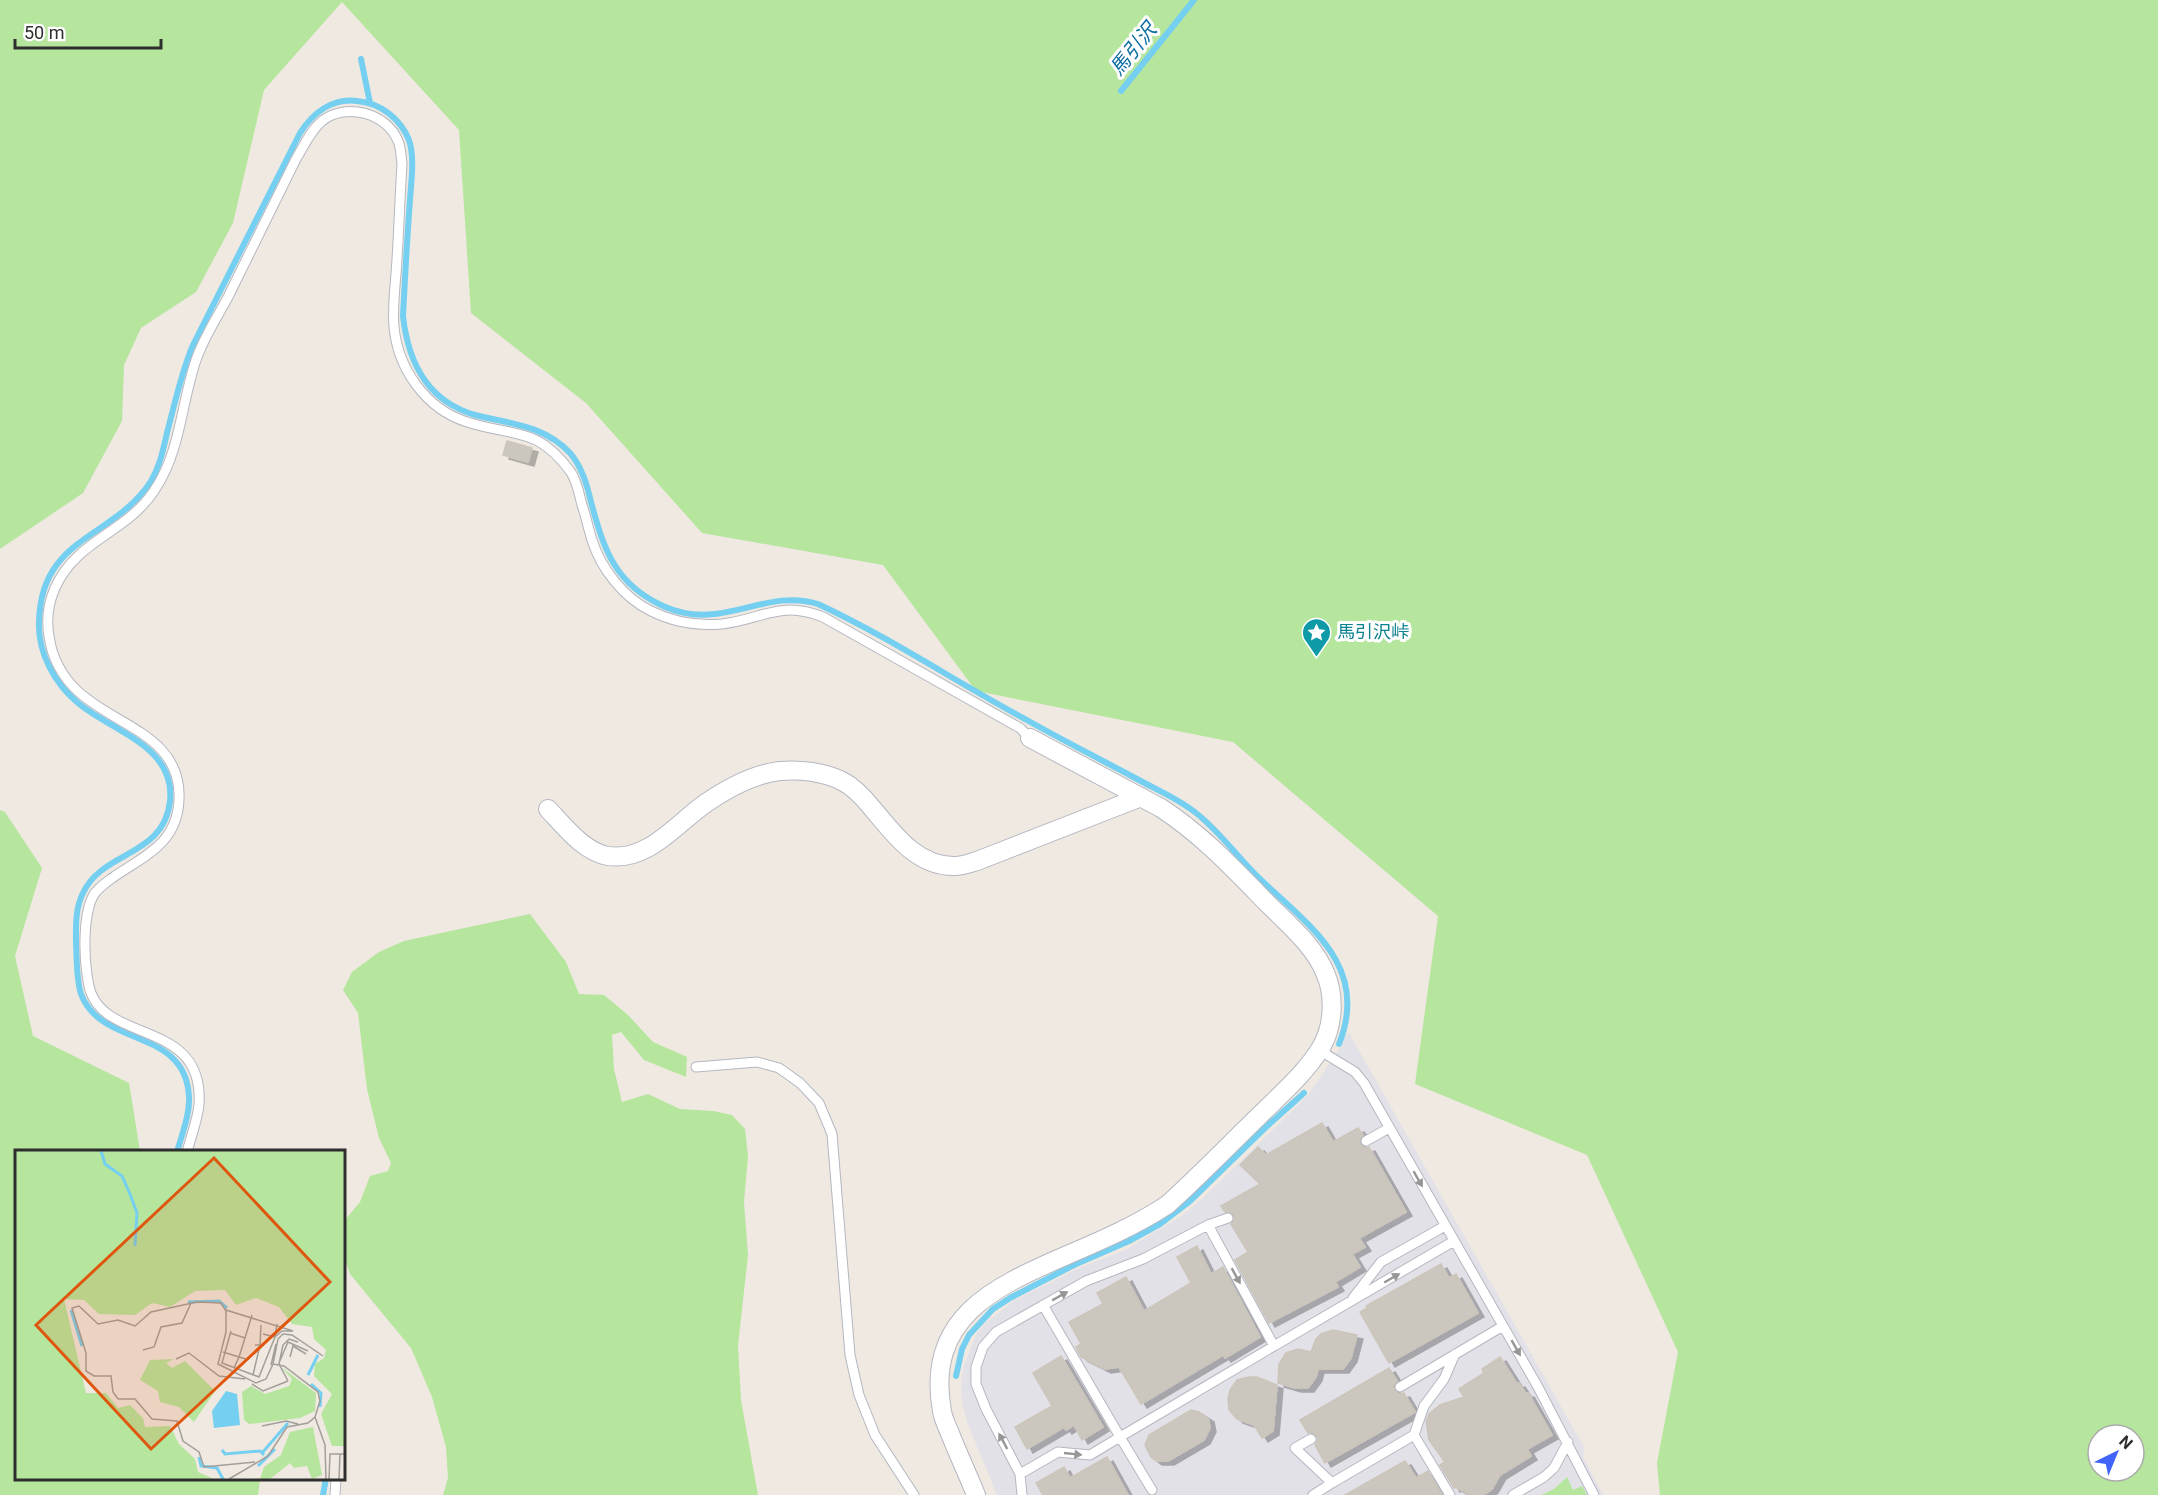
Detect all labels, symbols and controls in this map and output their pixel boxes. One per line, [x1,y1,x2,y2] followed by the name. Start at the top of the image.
[15,12,160,50] scale bar
[1105,16,1163,80] water label: 馬引沢
[24,22,64,43] text: 50 m
[1300,616,1332,658] place icon: 馬引沢峠
[1337,621,1409,642] place label: 馬引沢峠
[15,1150,345,1480] inset map
[1413,1171,1423,1188] one-way arrow
[1231,1268,1241,1285] one-way arrow
[1384,1272,1400,1283] one-way arrow
[1052,1291,1069,1301] one-way arrow
[1510,1340,1521,1356] one-way arrow
[2086,1423,2146,1483] north arrow
[998,1432,1008,1449] one-way arrow
[2115,1432,2136,1453] text: N
[1063,1449,1082,1459] one-way arrow

